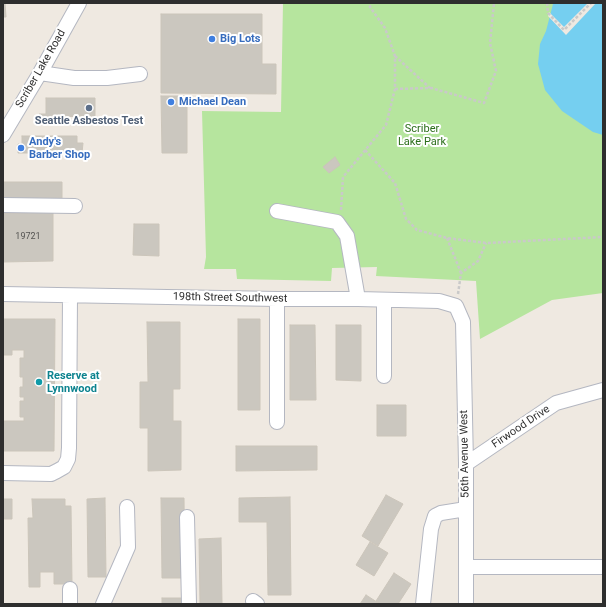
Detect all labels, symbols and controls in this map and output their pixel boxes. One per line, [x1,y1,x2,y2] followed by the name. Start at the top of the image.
[13,27,69,111] street label: Scriber Lake Road
[220,32,260,46] place label: Big Lots
[207,34,217,44] marker: Big Lots
[179,95,246,109] place label: Michael Dean
[166,97,176,107] marker: Michael Dean
[84,103,94,113] marker: Seattle Asbestos Test
[35,114,143,128] place label: Seattle Asbestos Test
[398,122,446,148] park label: Scriber Lake Park
[29,135,90,161] place label: Andy's Barber Shop
[16,143,26,153] marker: Andy's Barber Shop
[15,232,41,242] house number: 19721
[173,290,287,306] street label: 198th Street Southwest
[47,369,99,395] place label: Reserve at Lynnwood
[34,377,44,387] marker: Reserve at Lynnwood
[490,403,552,451] street label: Firwood Drive
[458,410,472,498] street label: 56th Avenue West

